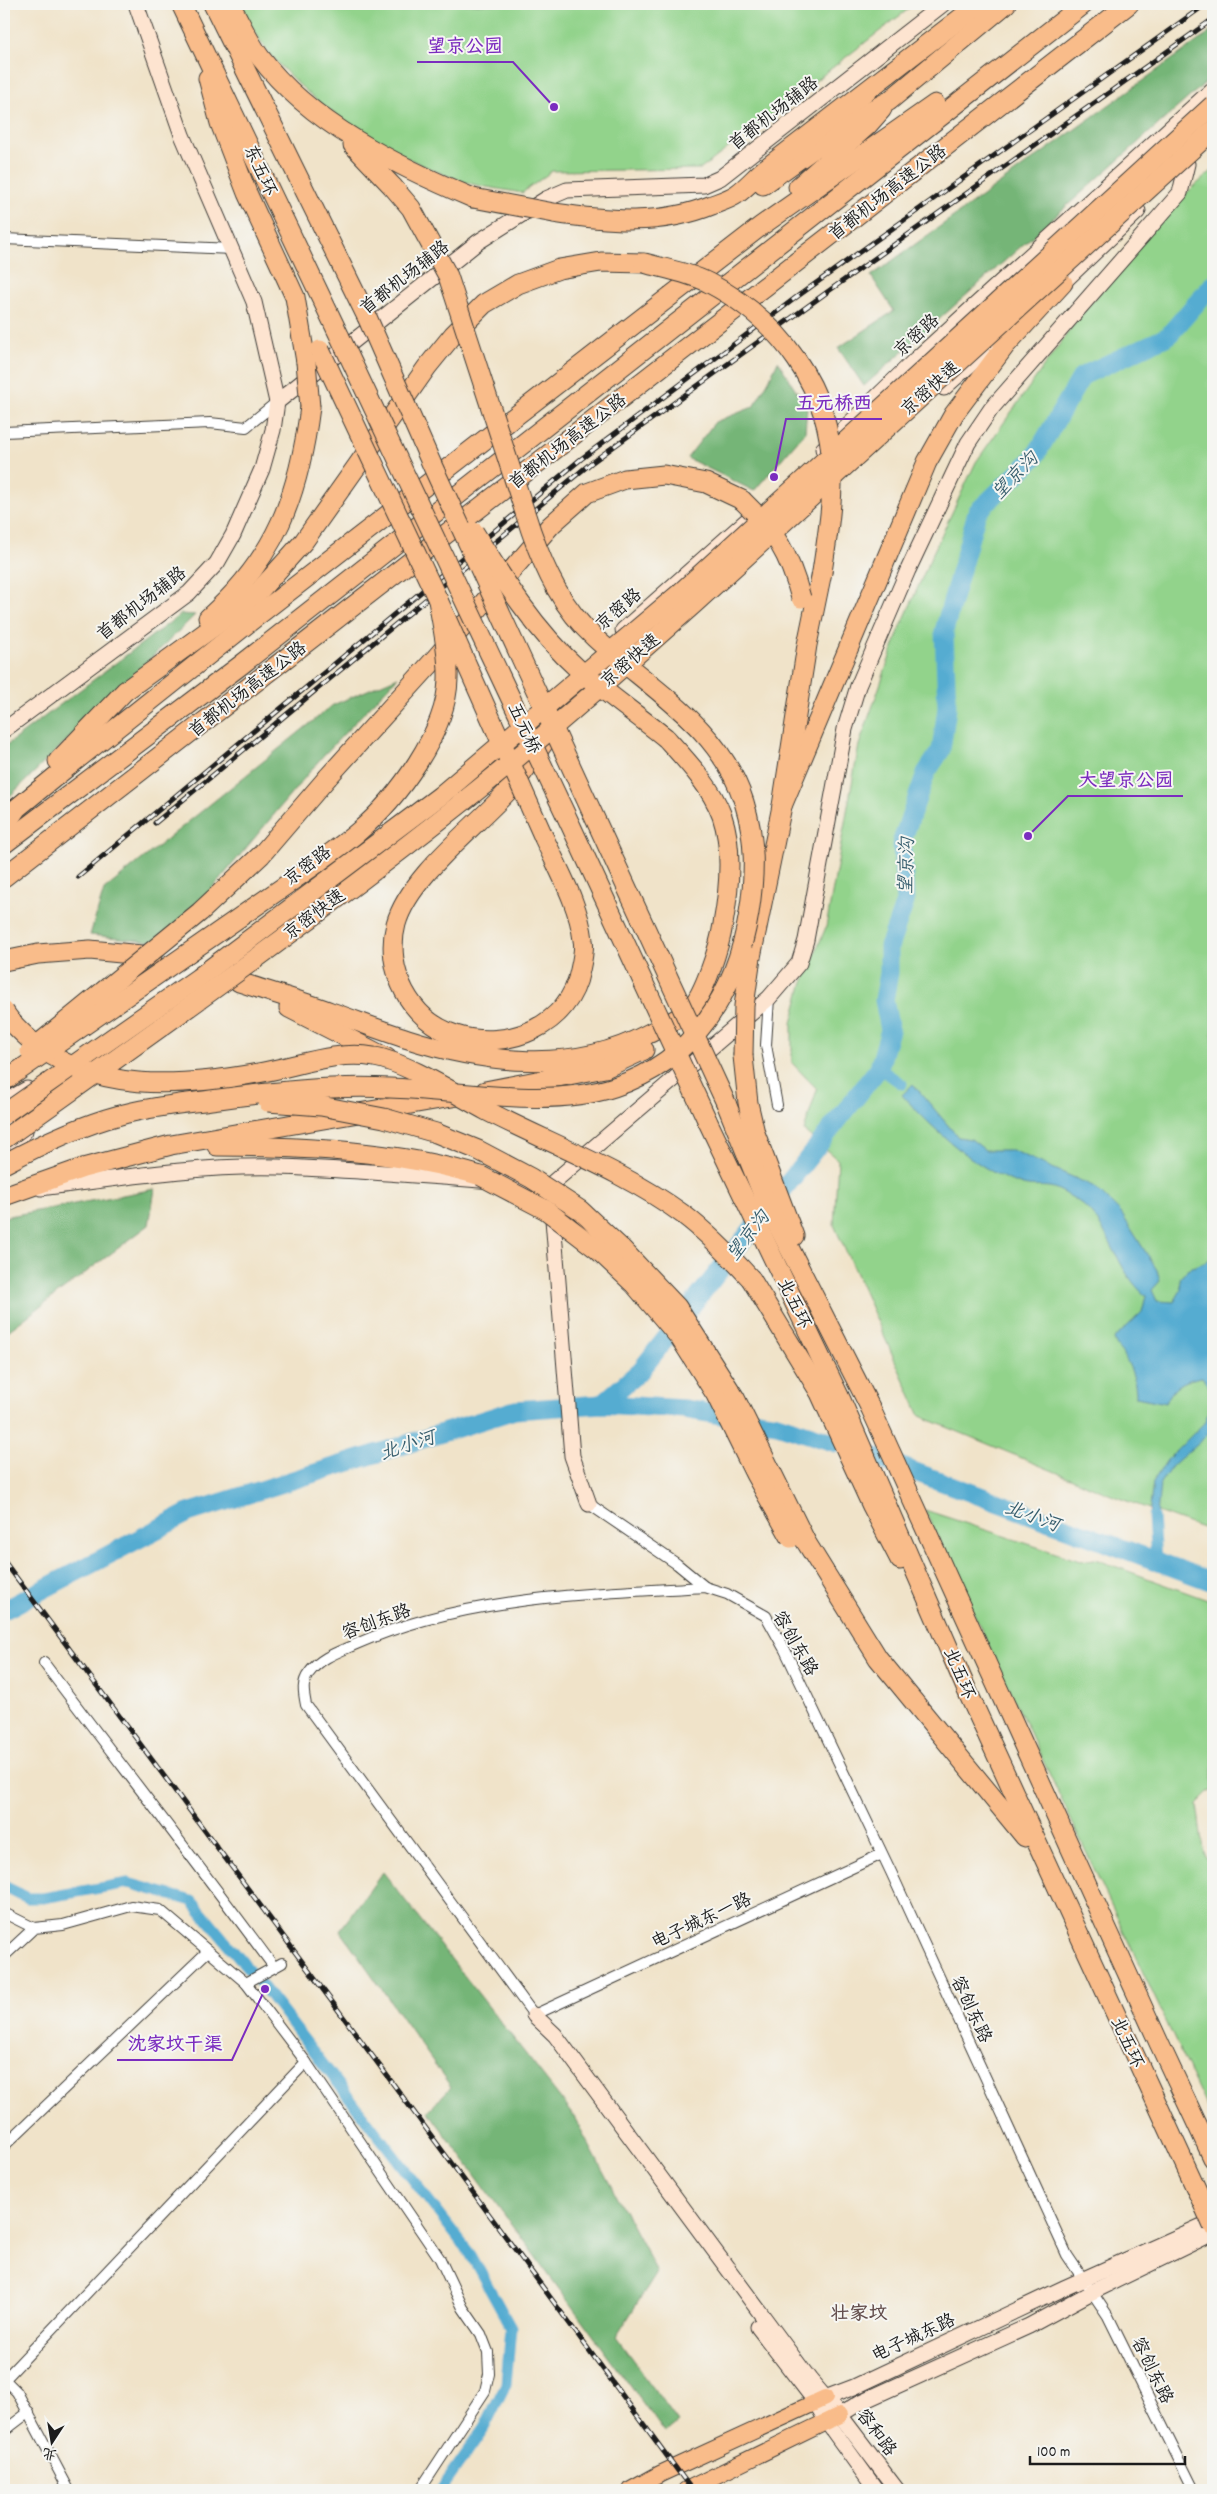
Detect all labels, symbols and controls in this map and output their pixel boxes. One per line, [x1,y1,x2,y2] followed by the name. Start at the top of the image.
[417,28,513,62] callout: 望京公园
[427,35,503,62] text: 望京公园
[724,72,825,158] street label: 首都机场辅路
[824,140,953,248] street label: 首都机场高速公路
[236,141,281,201] street label: 东五环
[355,236,456,322] street label: 首都机场辅路
[889,309,946,364] street label: 京密路
[897,356,967,423] street label: 京密快速
[786,385,882,419] callout: 五元桥西
[504,389,633,497] street label: 首都机场高速公路
[796,392,872,419] text: 五元桥西
[987,446,1047,507] water label: 望京沟
[92,562,193,648] street label: 首都机场辅路
[591,584,648,638] street label: 京密路
[596,629,667,695] street label: 京密快速
[184,637,313,745] street label: 首都机场高速公路
[500,699,545,759] street label: 五元桥
[1068,762,1183,796] callout: 大望京公园
[1078,769,1174,796] text: 大望京公园
[894,835,923,895] water label: 望京沟
[279,841,338,893] street label: 京密路
[279,884,352,948] street label: 京密快速
[722,1205,779,1268] water label: 望京沟
[770,1274,816,1334] street label: 北五环
[377,1425,442,1469] water label: 北小河
[1000,1496,1066,1542] water label: 北小河
[339,1599,415,1647] street label: 容创东路
[765,1607,823,1682] street label: 容创东路
[936,1644,980,1704] street label: 北五环
[648,1888,756,1956] street label: 电子城东一路
[943,1972,996,2048] street label: 容创东路
[1103,2013,1148,2073] street label: 北五环
[117,2026,232,2060] callout: 沈家坟干渠
[127,2033,223,2060] text: 沈家坟干渠
[830,2302,888,2329] district label: 壮家坟
[868,2309,960,2370] street label: 电子城东路
[1124,2333,1178,2409] street label: 容创东路
[849,2404,901,2463] street label: 容和路
[28,2416,78,2466] north arrow
[1030,2434,1184,2466] scale bar
[41,2442,59,2464] text: 北
[1037,2442,1070,2464] text: 100 m

